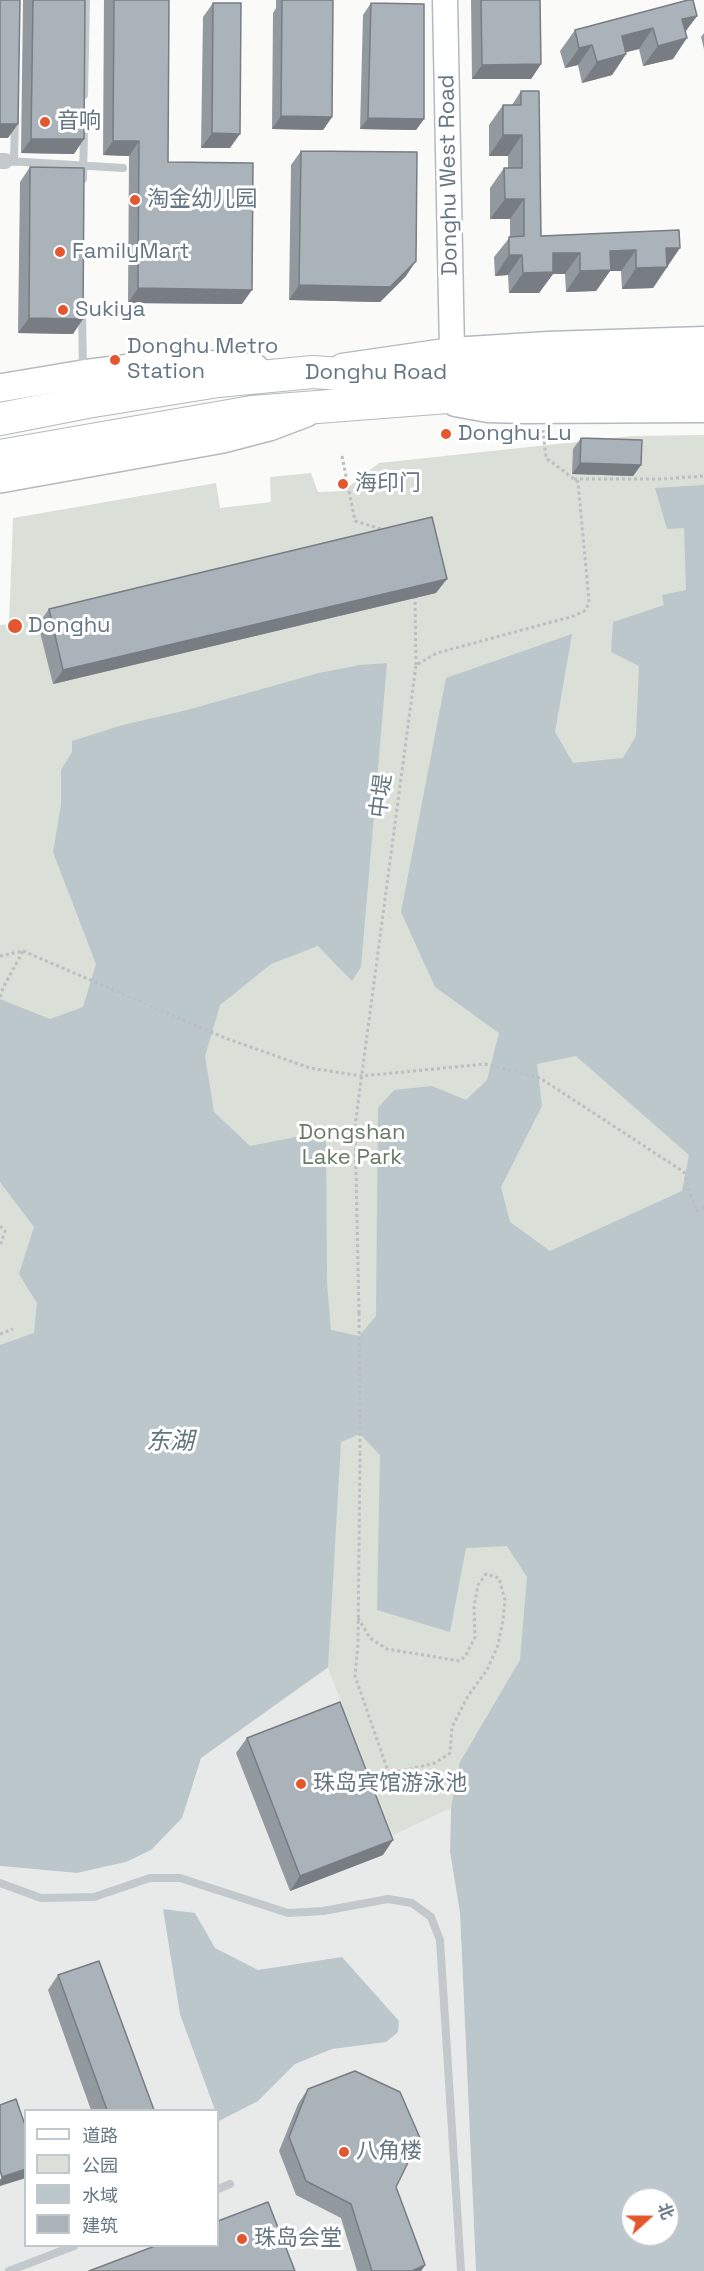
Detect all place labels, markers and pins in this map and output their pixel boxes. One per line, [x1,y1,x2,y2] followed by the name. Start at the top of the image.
[57,109,101,135] place label: 音响
[38,115,52,129] marker: 音响
[147,187,257,213] place label: 淘金幼儿园
[128,193,142,207] marker: 淘金幼儿园
[72,239,190,265] place label: FamilyMart
[53,245,67,259] marker: FamilyMart
[75,297,145,323] place label: Sukiya
[56,303,70,317] marker: Sukiya
[127,334,278,386] place label: Donghu Metro Station
[108,353,122,367] marker: Donghu Metro Station
[458,421,572,447] place label: Donghu Lu
[439,427,453,441] marker: Donghu Lu
[355,471,421,497] place label: 海印门
[336,477,350,491] marker: 海印门
[28,613,111,639] place label: Donghu
[6,617,24,635] marker: Donghu
[313,1771,467,1797] place label: 珠岛宾馆游泳池
[294,1777,308,1791] marker: 珠岛宾馆游泳池
[356,2139,422,2165] place label: 八角楼
[337,2145,351,2159] marker: 八角楼
[254,2226,342,2252] place label: 珠岛会堂
[235,2232,249,2246] marker: 珠岛会堂

